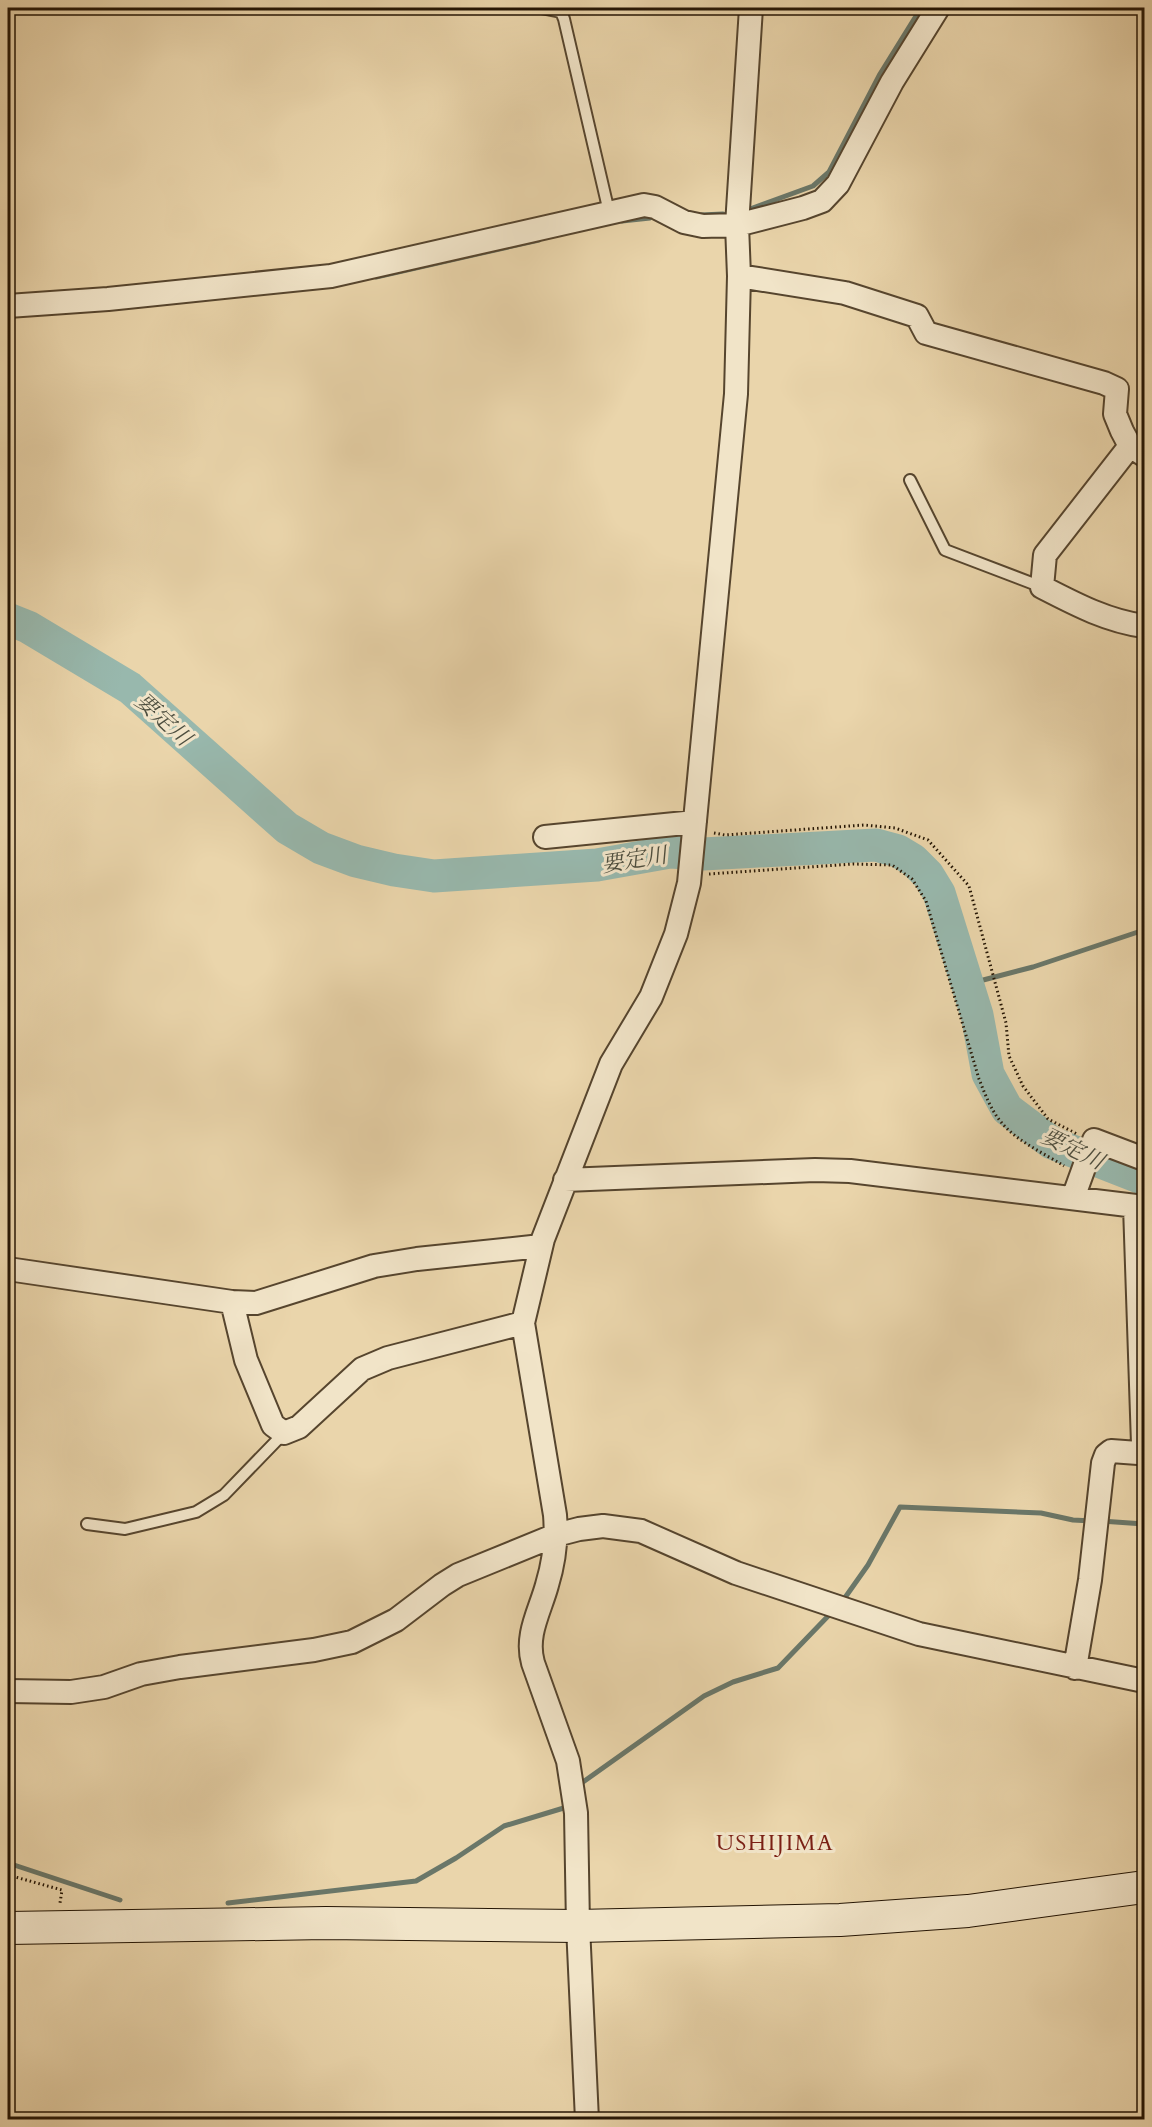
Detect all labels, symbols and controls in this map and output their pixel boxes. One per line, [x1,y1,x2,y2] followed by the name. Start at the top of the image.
[129,687,199,754] water label: 要定川
[599,840,671,880] water label: 要定川
[1036,1121,1111,1178] water label: 要定川
[716,1828,834,1858] district label: USHIJIMA

